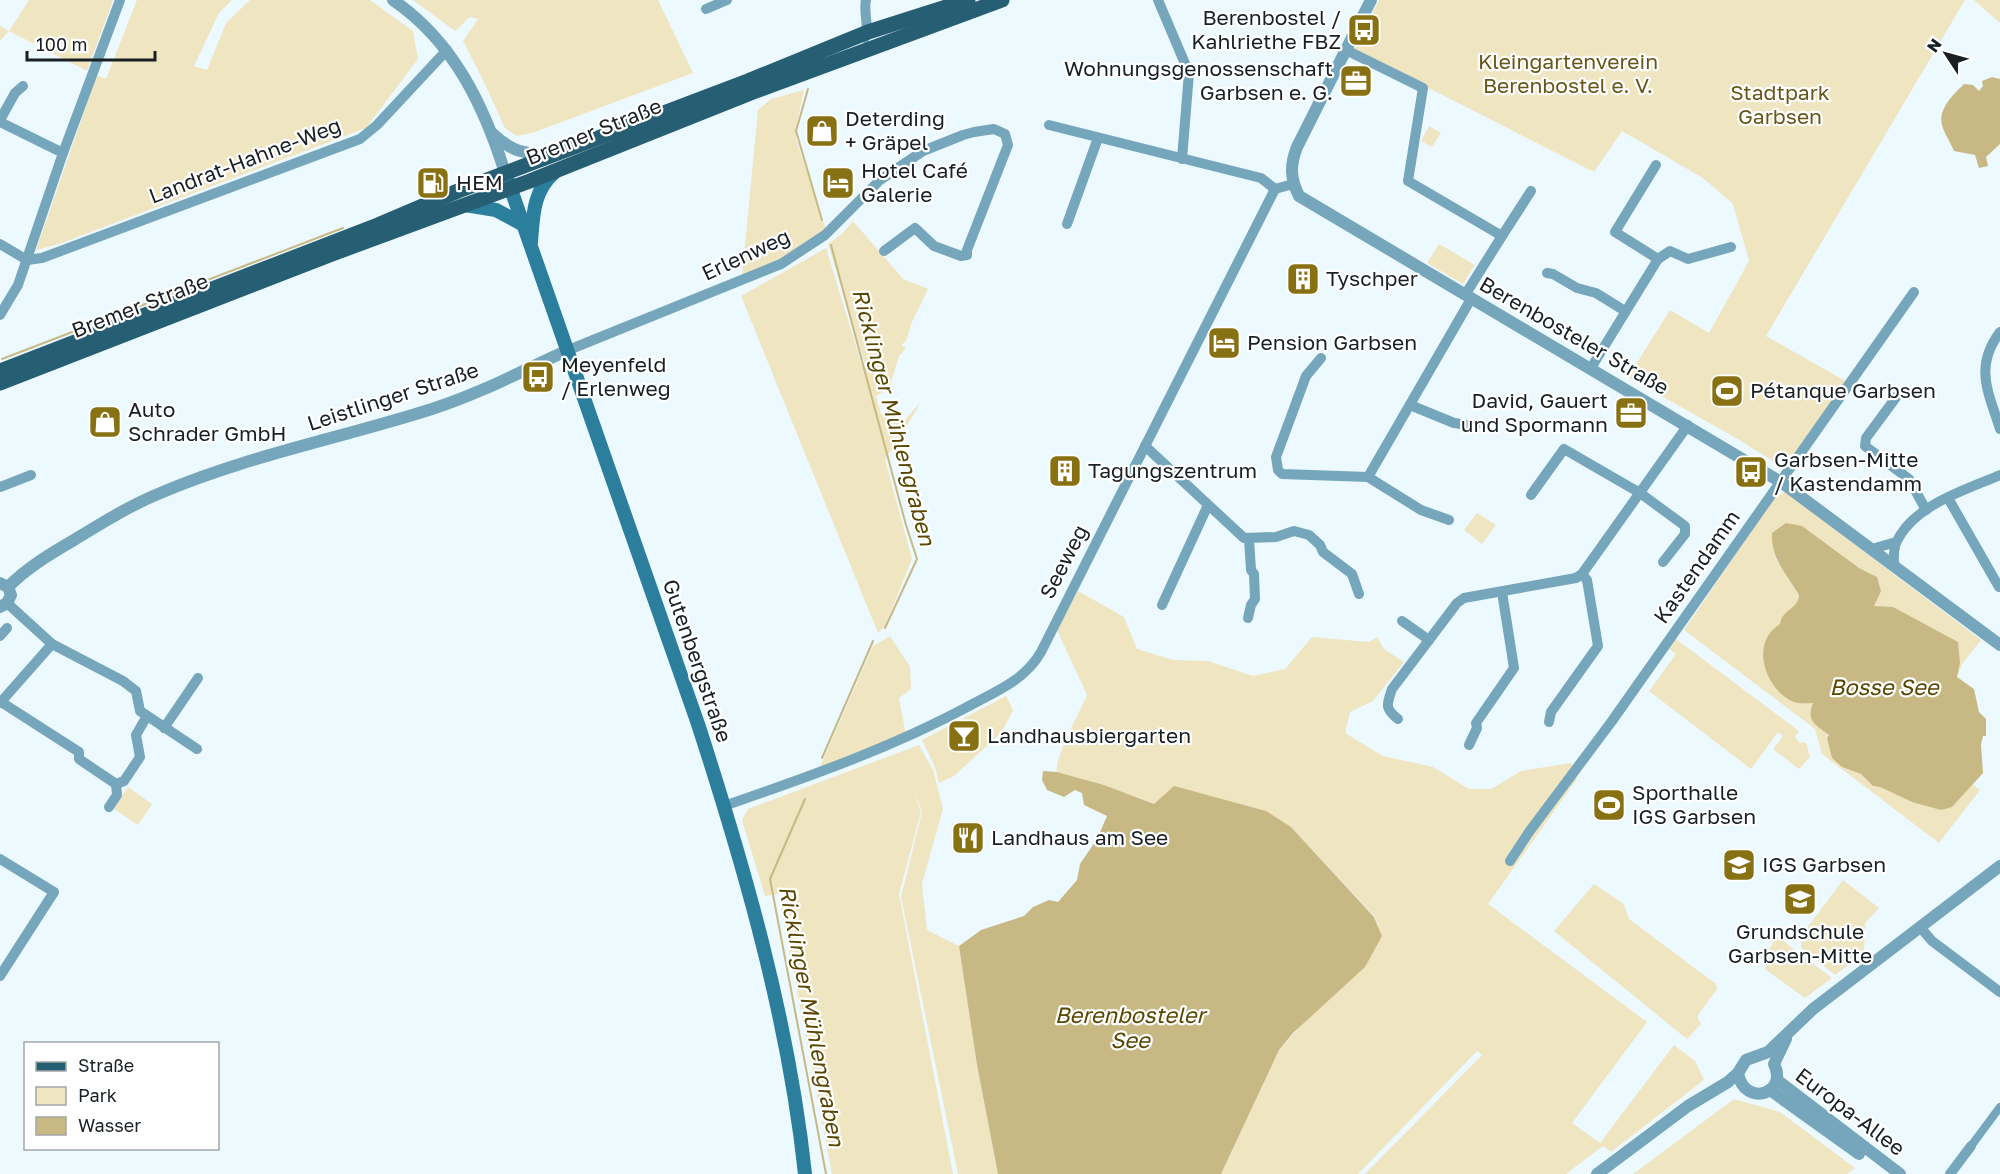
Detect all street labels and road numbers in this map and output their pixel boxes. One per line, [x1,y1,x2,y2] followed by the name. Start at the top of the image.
[522,92,665,170] street label: Bremer Straße
[145,111,344,209] street label: Landrat-Hahne-Weg
[697,222,794,286] street label: Erlenweg
[68,267,212,343] street label: Bremer Straße
[1475,270,1674,400] street label: Berenbosteler Straße
[304,356,482,436] street label: Leistlinger Straße
[1647,505,1745,628] street label: Kastendamm
[1033,520,1093,603] street label: Seeweg
[658,576,738,746] street label: Gutenbergstraße
[1791,1062,1910,1161] street label: Europa-Allee

